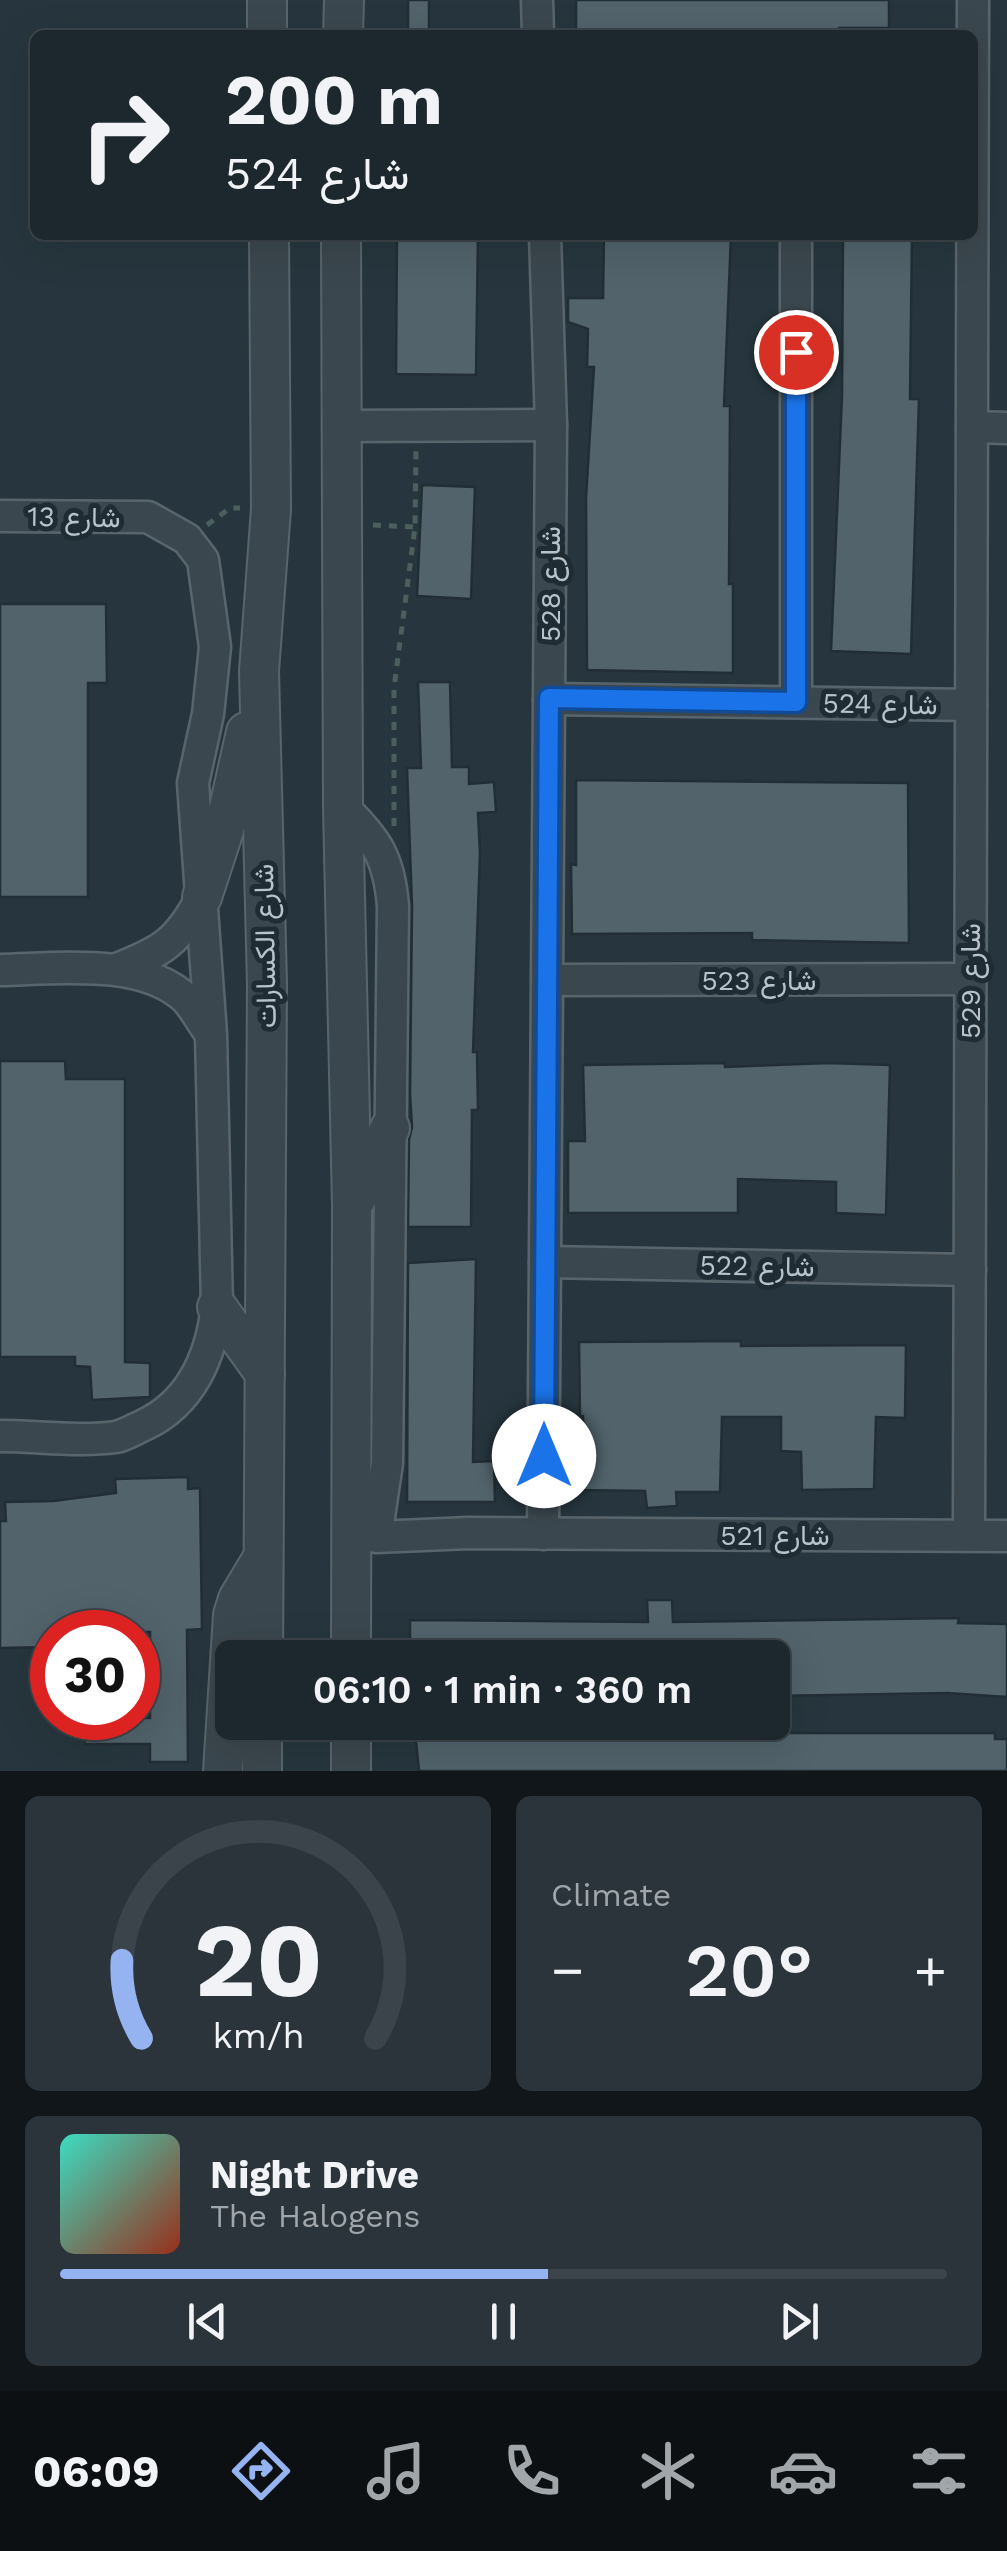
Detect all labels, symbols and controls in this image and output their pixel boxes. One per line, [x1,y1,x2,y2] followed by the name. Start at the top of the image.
[225,59,443,141] text: 200 m
[60,70,190,200] icon: right
[225,147,409,200] text: شارع 524
[754,310,839,395] pin
[769,325,824,380] icon: arrive
[27,500,121,536] street label: شارع 13
[534,526,569,642] street label: شارع 528
[822,687,938,723] street label: شارع 524
[247,864,285,1028] street label: شارع الكسارات
[954,923,989,1039] street label: شارع 529
[702,964,816,999] street label: شارع 523
[699,1249,815,1285] street label: شارع 522
[492,1404,596,1508] position arrow
[720,1519,830,1554] street label: شارع 521
[30,1610,160,1740] speed limit sign: 30
[313,1668,692,1712] text: 06:10 · 1 min · 360 m
[551,1876,671,1914] text: Climate
[194,1899,322,2021] text: 20
[685,1926,813,2014] text: 20°
[551,1938,584,2002] text: −
[914,1938,947,2002] text: +
[212,2015,304,2057] text: km/h
[210,2153,419,2197] text: Night Drive
[210,2197,420,2235] text: The Halogens
[180,2294,235,2349] icon: previous
[476,2294,531,2349] icon: pause
[772,2294,827,2349] icon: next
[226,2436,296,2506] icon: directions
[361,2436,431,2506] icon: music
[497,2436,567,2506] icon: phone
[633,2436,703,2506] icon: climate
[768,2436,838,2506] icon: car
[904,2436,974,2506] icon: filters
[33,2445,160,2498] text: 06:09

